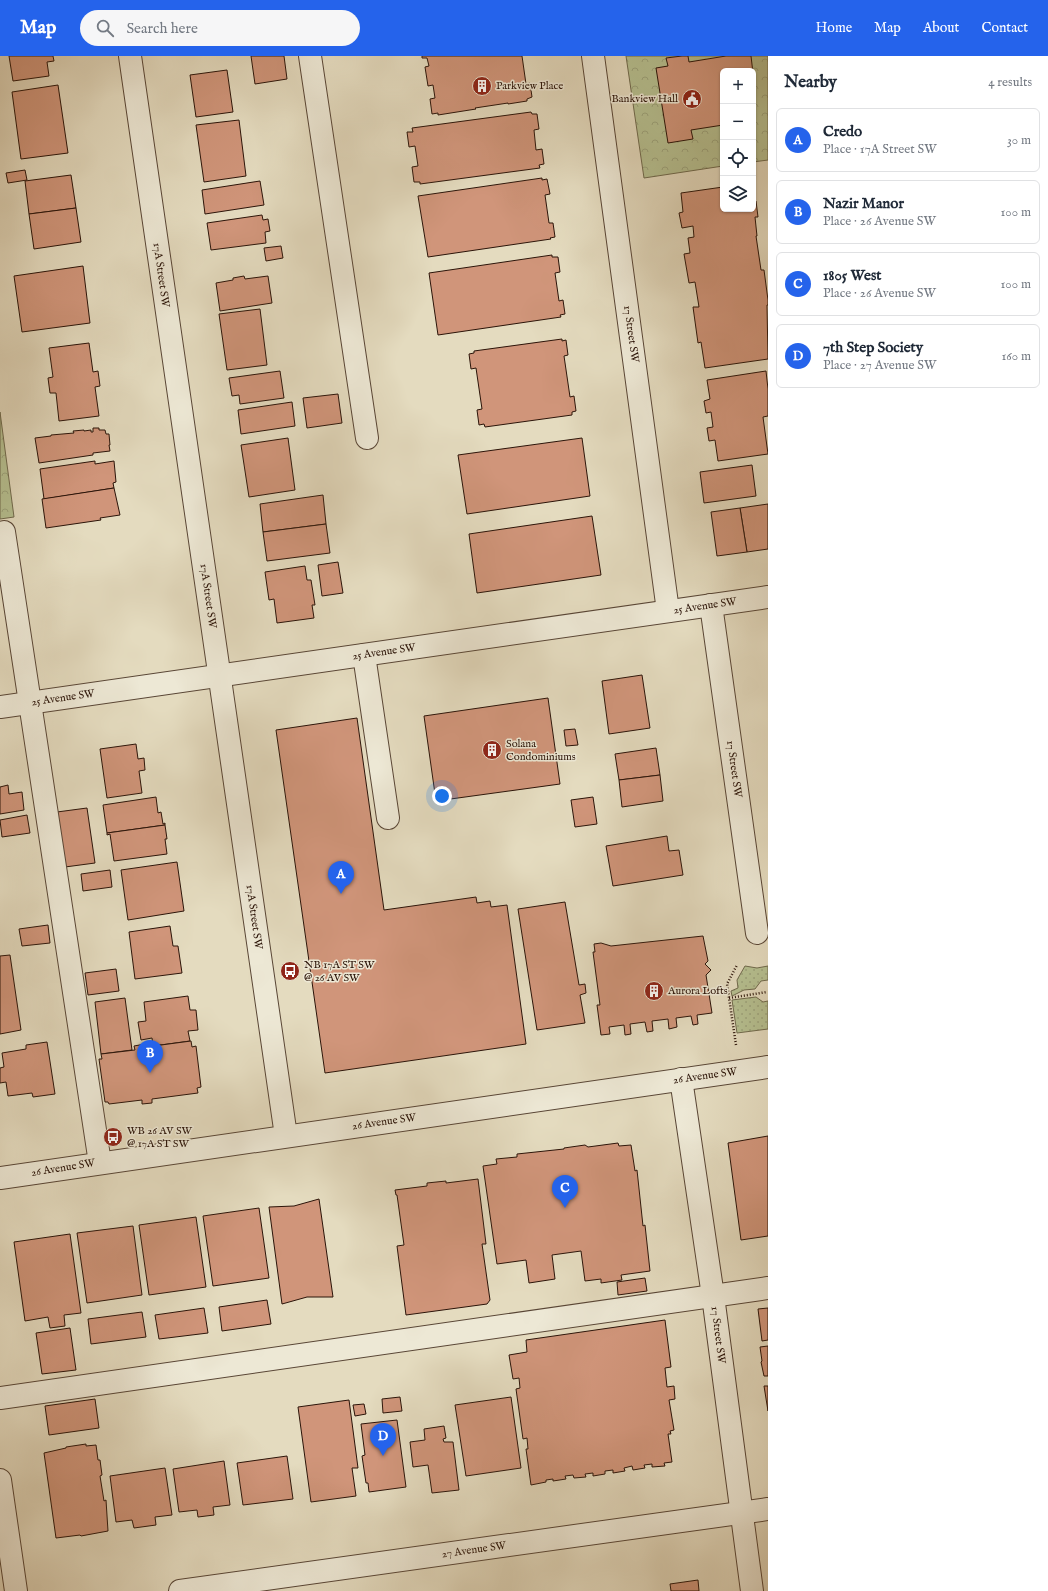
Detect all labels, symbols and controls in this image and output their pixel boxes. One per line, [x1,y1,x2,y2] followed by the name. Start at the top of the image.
[80,10,360,46] search box
[20,16,56,40] text: Map
[94,17,116,39] icon: search
[126,19,198,38] text: Search here
[816,19,852,37] text: Home
[874,19,901,37] text: Map
[923,19,959,37] text: About
[981,19,1028,37] text: Contact
[720,68,756,212] map controls
[720,68,756,104] button: +
[784,72,837,93] text: Nearby
[988,74,1032,91] text: 4 results
[471,75,493,97] building icon: Parkview Place
[496,79,563,93] place label: Parkview Place
[681,88,703,110] public building icon: Bankview Hall
[612,92,678,106] place label: Bankview Hall
[720,104,756,140] button: −
[823,122,862,141] text: Credo
[794,132,802,149] text: A
[1007,132,1031,149] text: 30 m
[720,140,756,176] button: locate
[823,141,937,158] text: Place · 17A Street SW
[720,176,756,212] button: layers
[823,194,904,213] text: Nazir Manor
[794,204,802,221] text: B
[1001,204,1031,221] text: 100 m
[823,213,936,230] text: Place · 26 Avenue SW
[150,242,173,309] street label: 17A Street SW
[823,266,881,285] text: 1805 West
[793,276,803,293] text: C
[1001,276,1031,293] text: 100 m
[823,285,936,302] text: Place · 26 Avenue SW
[620,305,642,364] street label: 17 Street SW
[823,338,923,357] text: 7th Step Society
[793,348,803,365] text: D
[1001,348,1031,365] text: 160 m
[823,357,936,374] text: Place · 27 Avenue SW
[197,563,220,630] street label: 17A Street SW
[672,595,738,617] street label: 25 Avenue SW
[351,641,417,663] street label: 25 Avenue SW
[30,687,96,709] street label: 25 Avenue SW
[506,737,576,764] place label: Solana Condominiums
[481,739,503,761] building icon: Solana Condominiums
[723,740,745,799] street label: 17 Street SW
[432,786,452,806] your location
[328,861,354,894] pin: A
[243,884,266,951] street label: 17A Street SW
[304,958,375,985] place label: NB 17A ST SW @ 26 AV SW
[279,960,301,982] bus stop icon: NB 17A ST SW @ 26 AV SW
[643,980,665,1002] building icon: Aurora Lofts
[667,984,728,998] place label: Aurora Lofts
[137,1040,163,1073] pin: B
[672,1065,738,1087] street label: 26 Avenue SW
[351,1111,417,1133] street label: 26 Avenue SW
[127,1124,193,1151] place label: WB 26 AV SW @ 17A ST SW
[102,1126,124,1148] bus stop icon: WB 26 AV SW @ 17A ST SW
[30,1156,96,1180] street label: 26 Avenue SW
[552,1175,578,1208] pin: C
[708,1306,729,1365] street label: 17 Street SW
[370,1423,396,1456] pin: D
[441,1538,508,1561] street label: 27 Avenue SW

